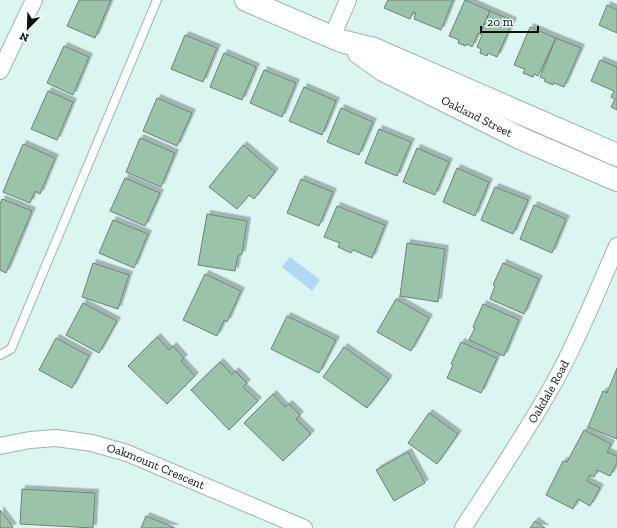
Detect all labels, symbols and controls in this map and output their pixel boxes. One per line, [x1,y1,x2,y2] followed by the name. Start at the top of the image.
[8,8,48,48] north arrow
[481,8,538,34] scale bar
[487,15,514,29] text: 20 m
[17,29,31,44] text: N
[439,93,515,140] street label: Oakland Street
[525,357,572,426] street label: Oakdale Road
[105,441,207,492] street label: Oakmount Crescent

